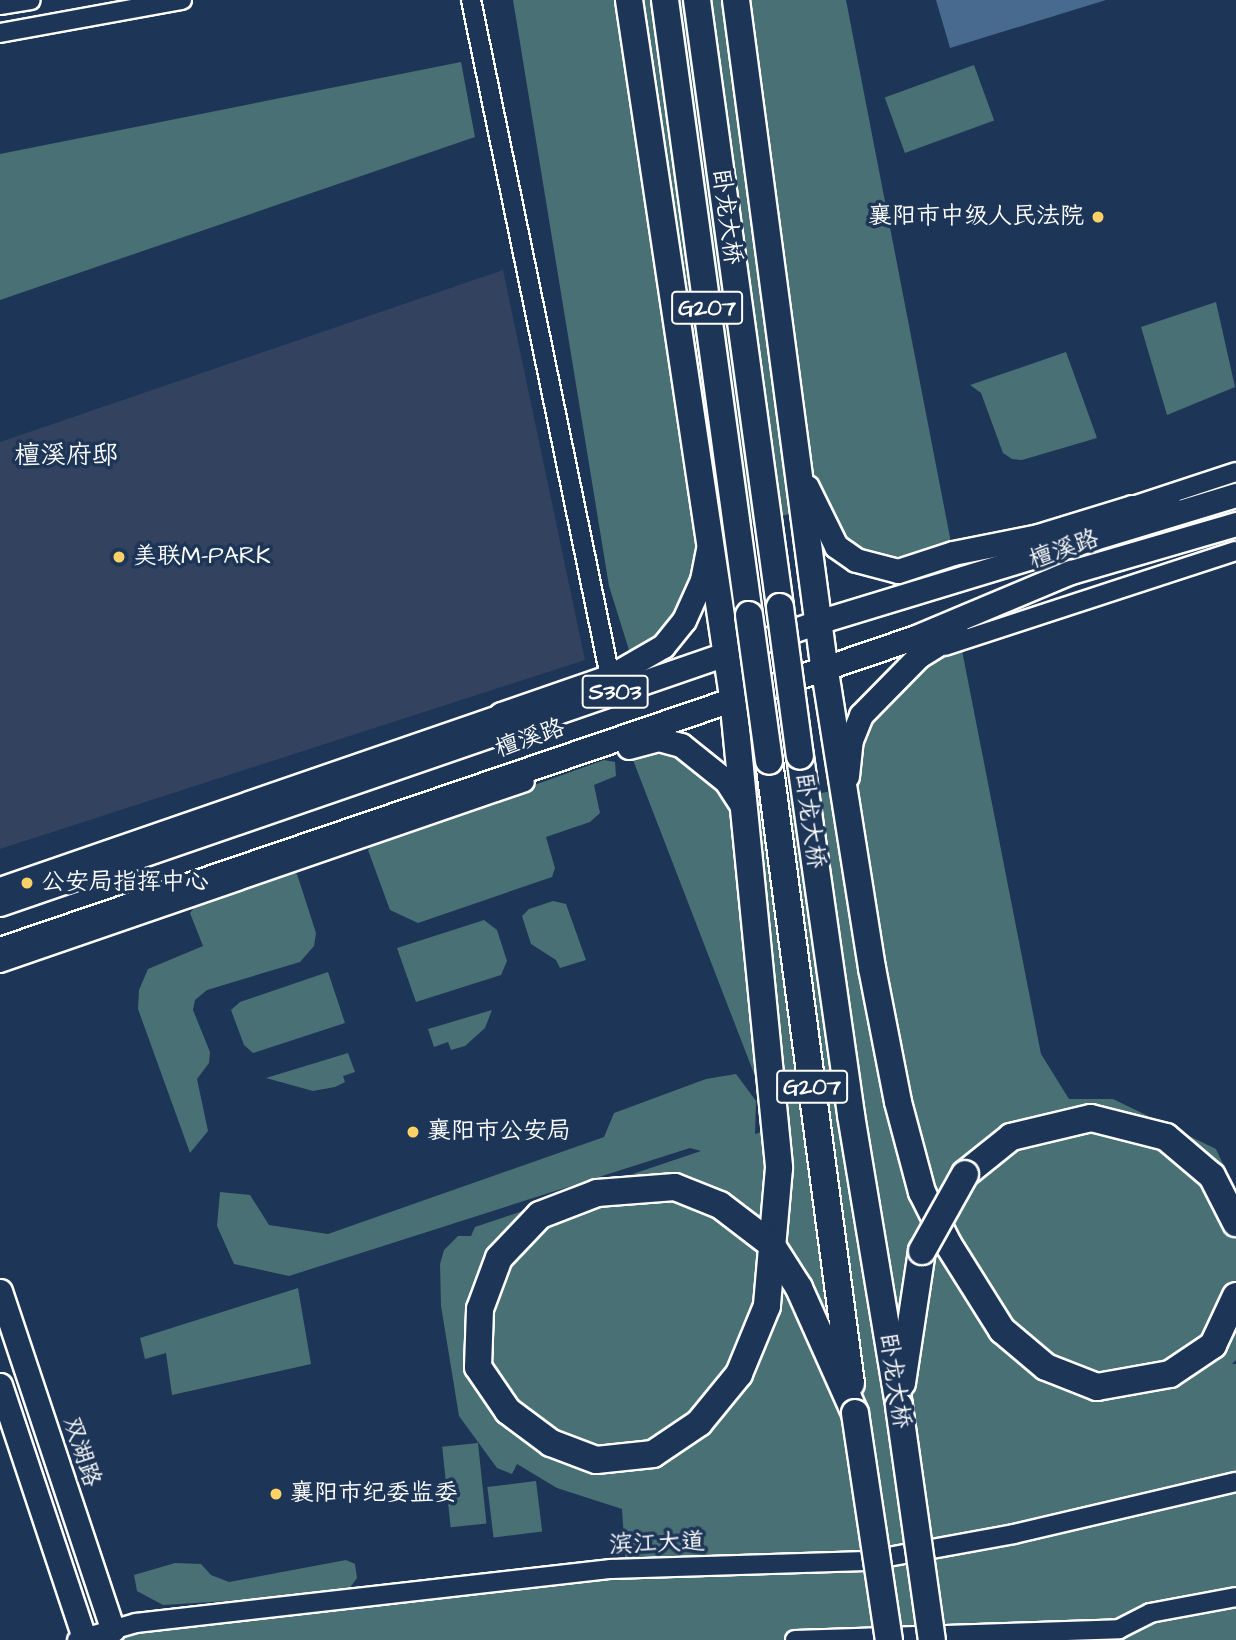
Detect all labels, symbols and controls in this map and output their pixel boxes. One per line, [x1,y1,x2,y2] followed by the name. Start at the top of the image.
[705,167,747,267] street label: 卧龙大桥
[868,203,1084,231] place label: 襄阳市中级人民法院
[1090,209,1106,225] marker: 襄阳市中级人民法院
[670,288,744,328] road number: G207
[14,440,118,472] district label: 檀溪府邸
[1025,525,1103,575] street label: 檀溪路
[133,543,271,571] place label: 美联M-PARK
[111,549,127,565] marker: 美联M-PARK
[580,672,650,712] road number: S303
[491,714,569,764] street label: 檀溪路
[788,771,830,871] street label: 卧龙大桥
[41,869,209,897] place label: 公安局指挥中心
[19,875,35,891] marker: 公安局指挥中心
[775,1068,849,1106] road number: G207
[427,1118,571,1146] place label: 襄阳市公安局
[405,1124,421,1140] marker: 襄阳市公安局
[872,1331,916,1431] street label: 卧龙大桥
[56,1413,106,1491] street label: 双湖路
[290,1480,458,1508] place label: 襄阳市纪委监委
[268,1486,284,1502] marker: 襄阳市纪委监委
[609,1528,705,1560] street label: 滨江大道

